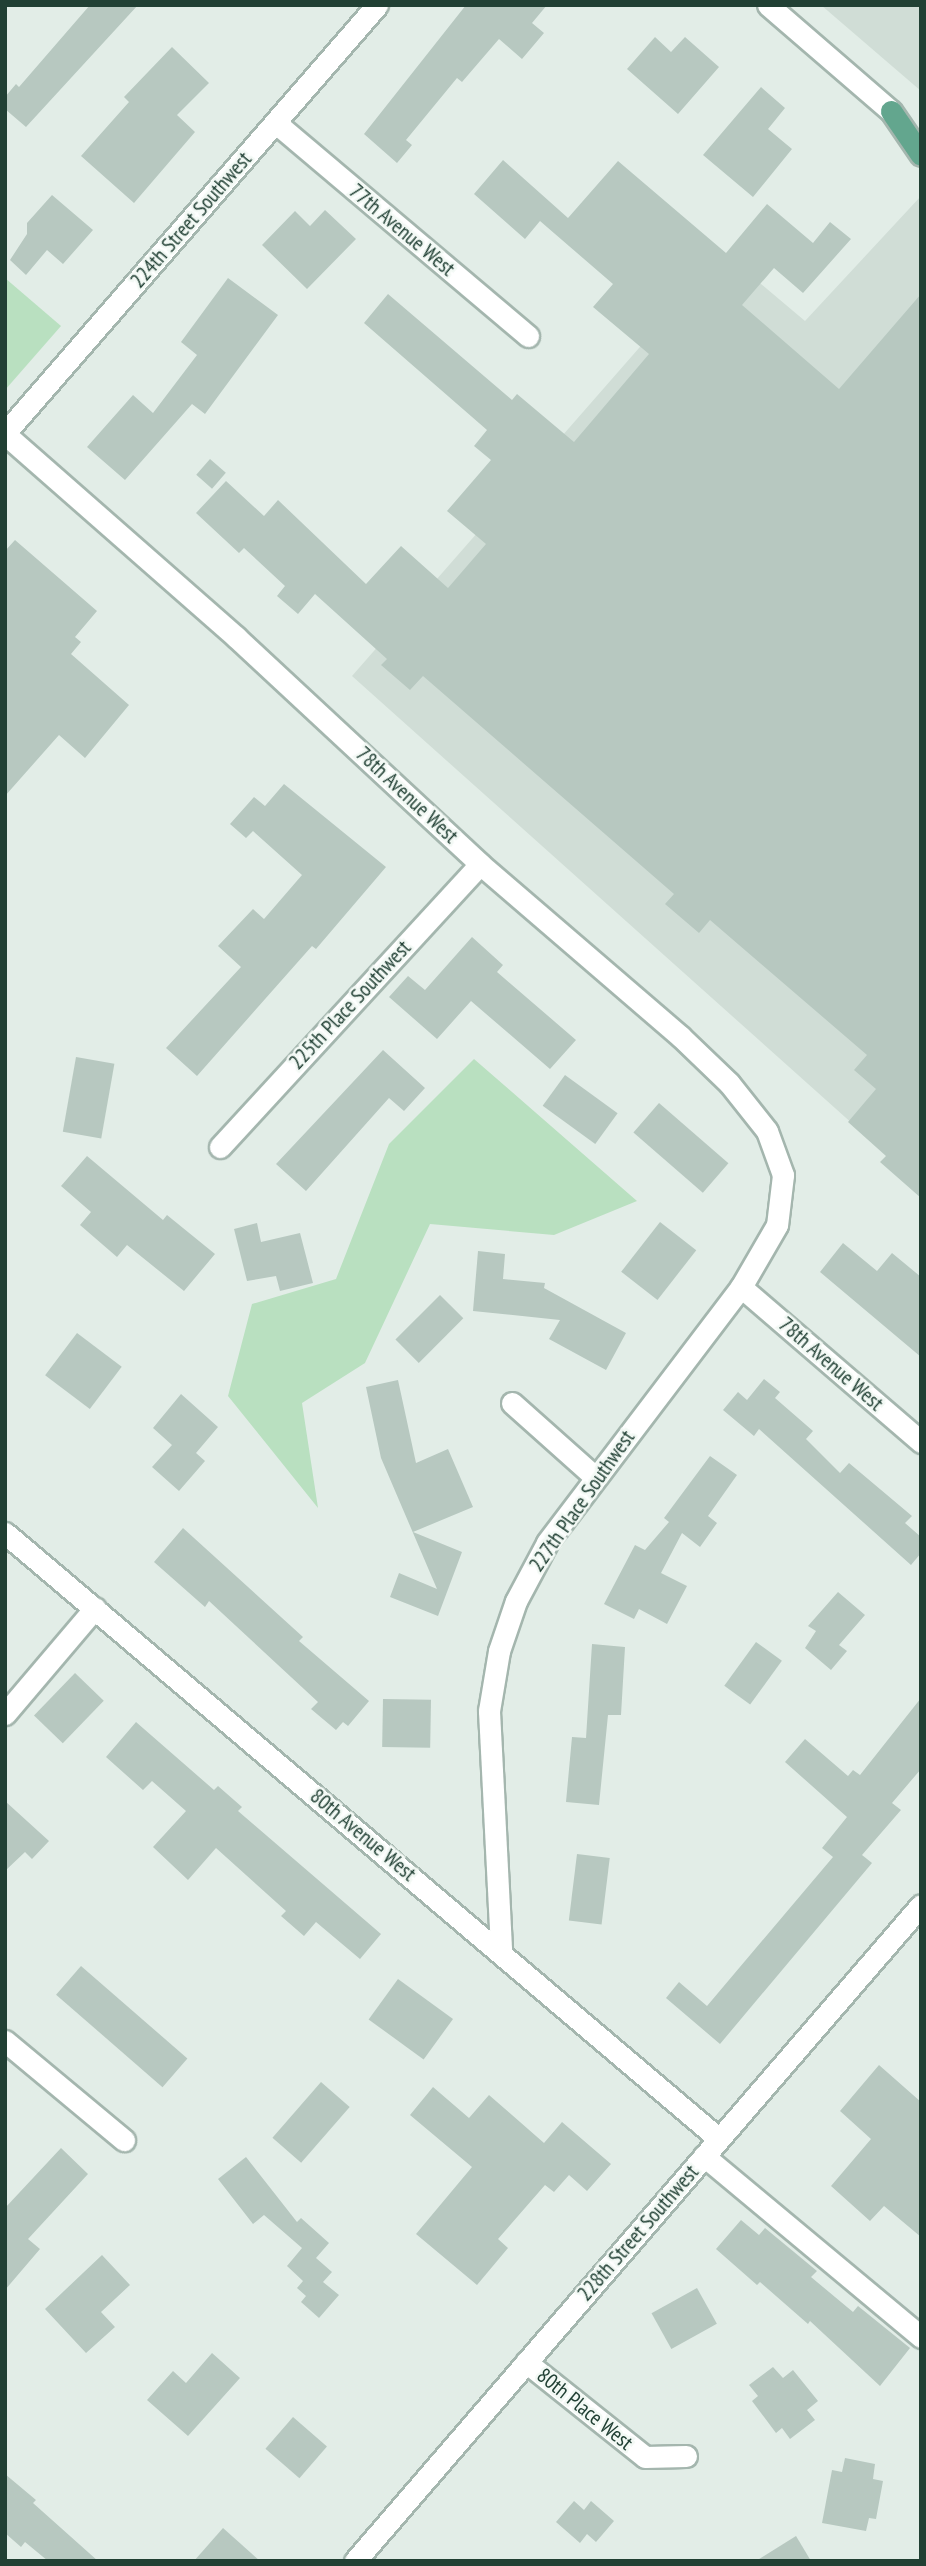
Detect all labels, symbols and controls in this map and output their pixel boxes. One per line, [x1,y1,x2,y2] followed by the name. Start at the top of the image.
[125,147,257,293] street label: 224th Street Southwest
[344,178,460,282] street label: 77th Avenue West
[351,741,463,849] street label: 78th Avenue West
[284,935,416,1075] street label: 225th Place Southwest
[773,1312,889,1416] street label: 78th Avenue West
[524,1426,640,1576] street label: 227th Place Southwest
[305,1783,421,1887] street label: 80th Avenue West
[572,2160,704,2306] street label: 228th Street Southwest
[532,2363,638,2455] street label: 80th Place West

